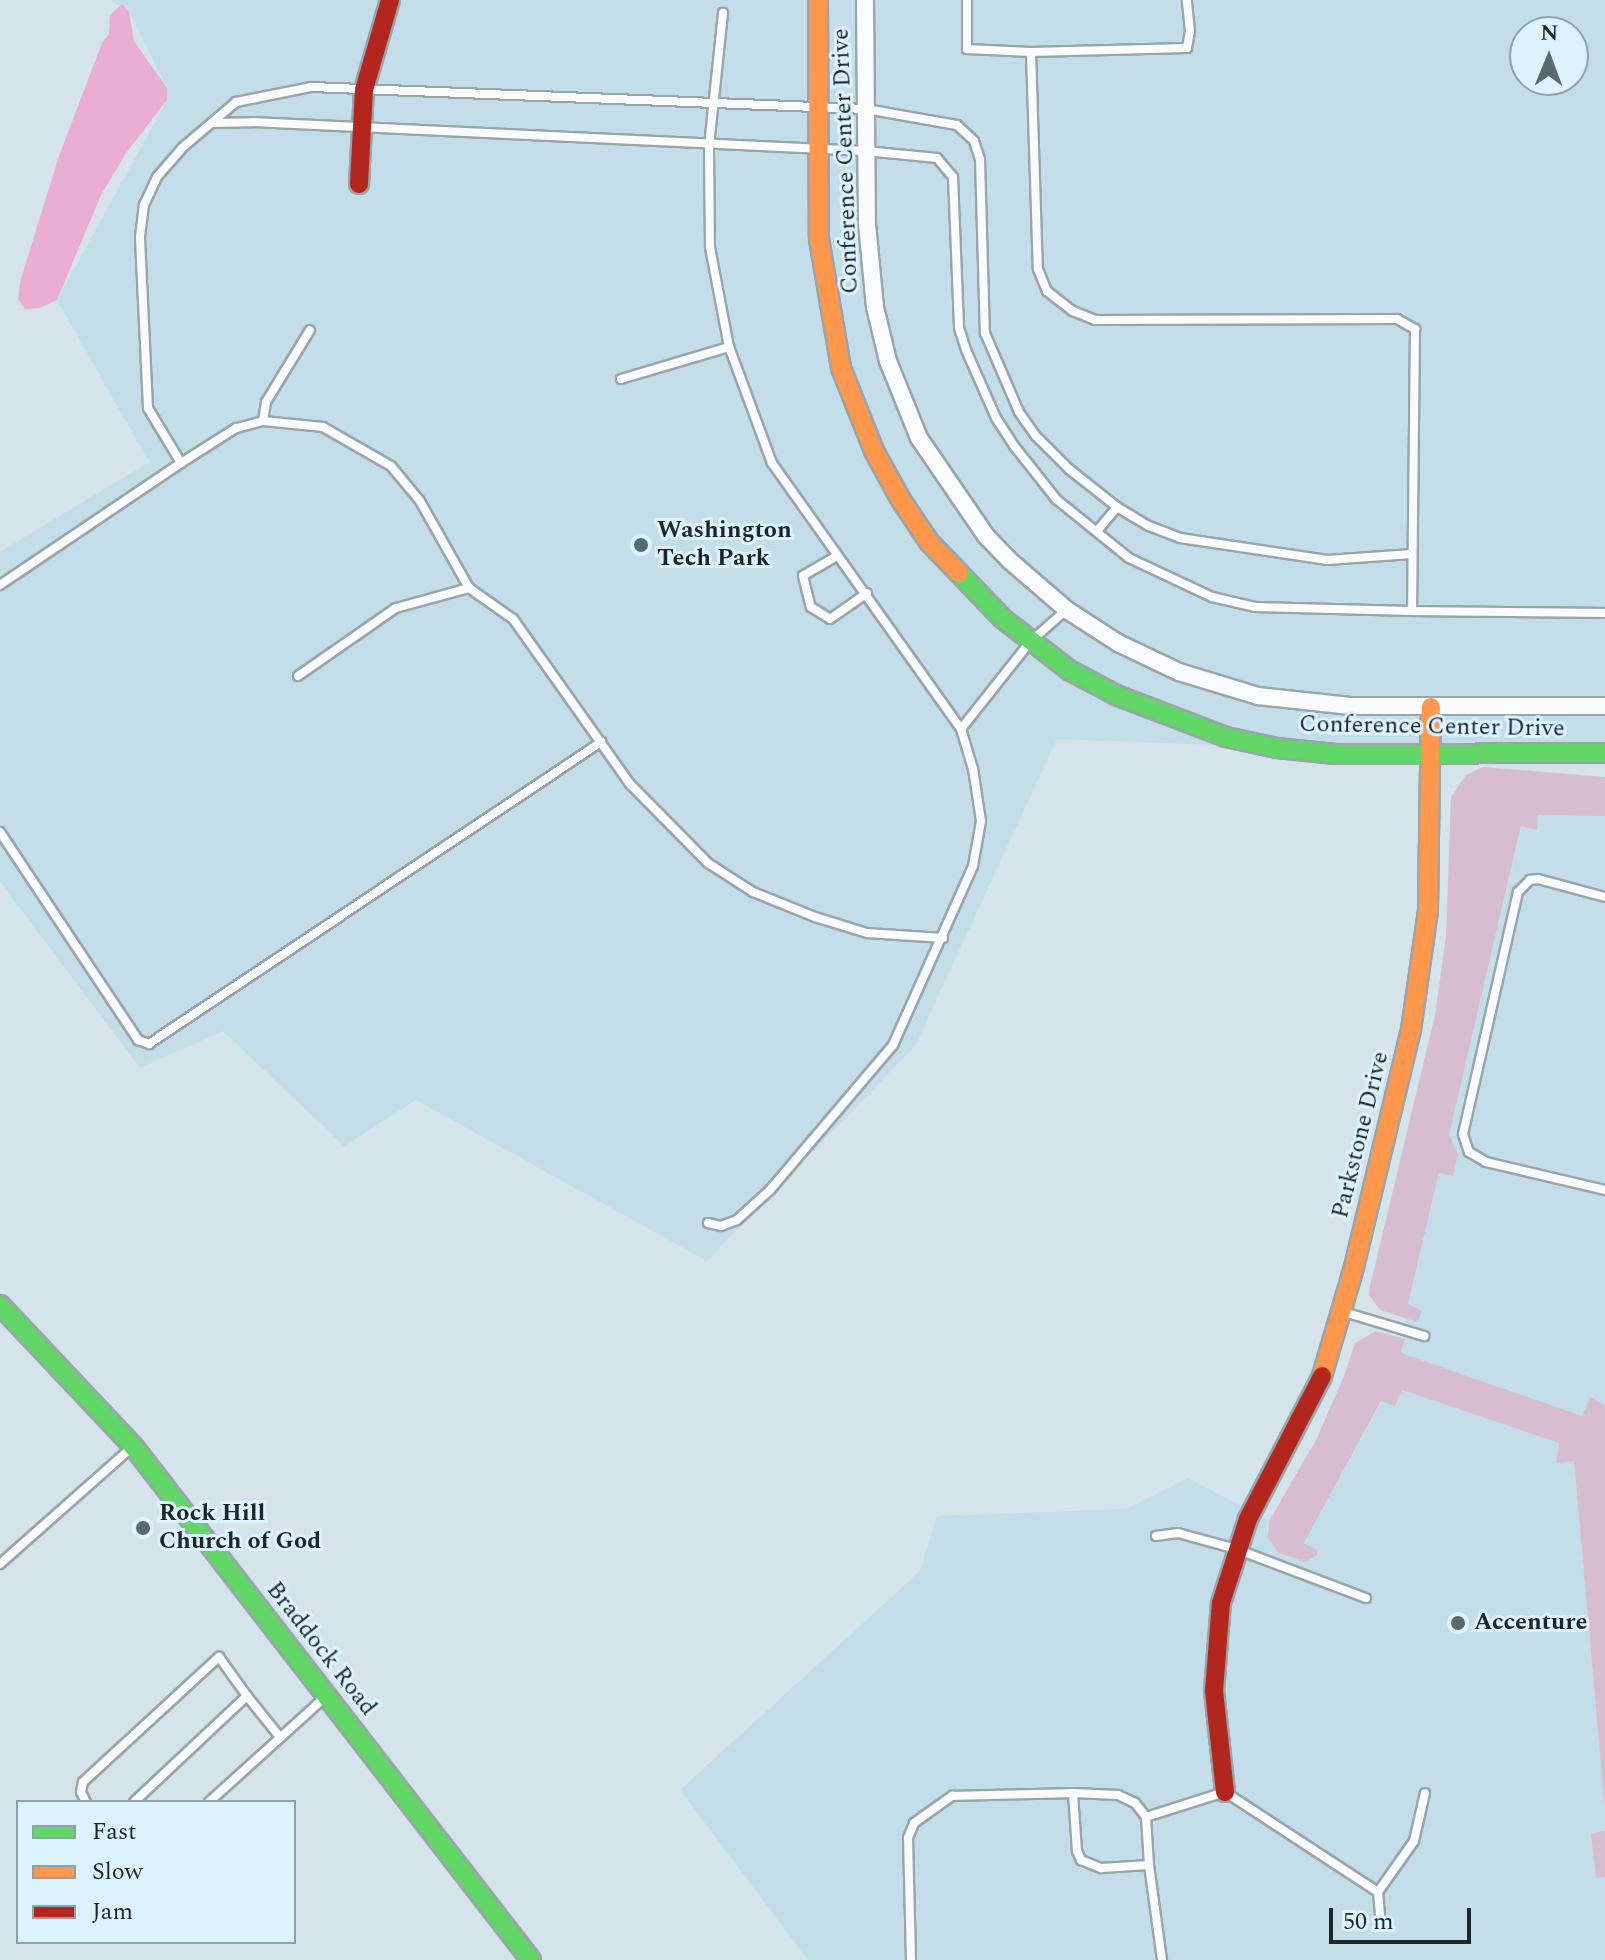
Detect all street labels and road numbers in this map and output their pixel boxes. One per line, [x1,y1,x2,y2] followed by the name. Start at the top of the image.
[827,28,865,294] street label: Conference Center Drive
[1299,710,1565,744] street label: Conference Center Drive
[1326,1049,1396,1221] street label: Parkstone Drive
[260,1576,382,1722] street label: Braddock Road

